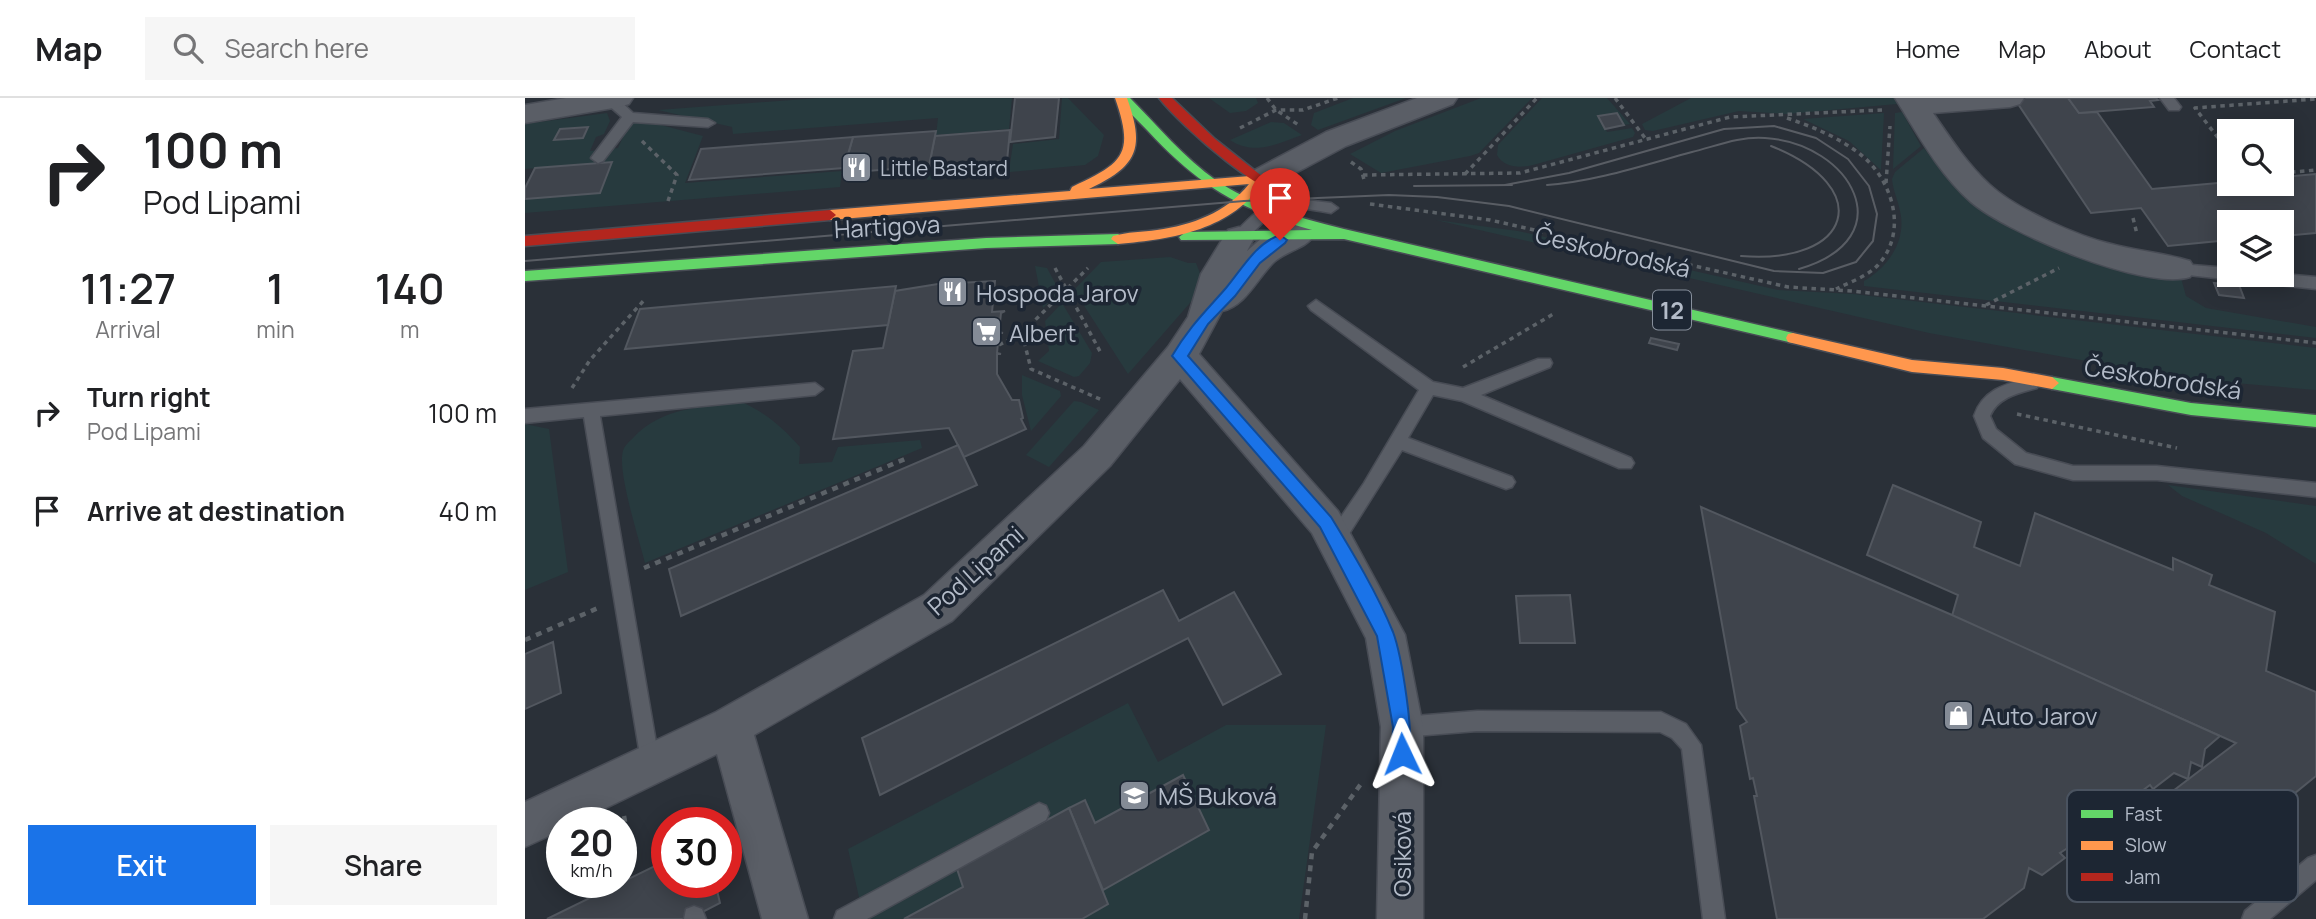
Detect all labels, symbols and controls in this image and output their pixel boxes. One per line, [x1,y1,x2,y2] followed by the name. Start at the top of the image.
[145,17,635,80] search box
[35,26,103,71] text: Map
[169,29,207,67] icon: search
[225,30,369,66] text: Search here
[1895,32,1960,65] text: Home
[1998,32,2046,65] text: Map
[2084,32,2152,65] text: About
[2190,32,2281,65] text: Contact
[143,116,283,183] text: 100 m
[2217,119,2294,287] map controls
[2217,119,2294,196] button: search
[28,126,119,217] icon: right
[840,151,874,185] restaurant icon: Little Bastard
[880,154,1008,182] place label: Little Bastard
[1250,168,1310,240] pin
[1261,179,1299,217] icon: arrive
[143,180,302,224] text: Pod Lipami
[833,207,941,245] street label: Hartigova
[2217,210,2294,287] button: layers
[1532,217,1694,285] street label: Českobrodská
[80,259,176,317] text: 11:27
[267,259,284,317] text: 1
[375,259,445,317] text: 140
[936,275,970,309] restaurant icon: Hospoda Jarov
[976,276,1139,309] place label: Hospoda Jarov
[1653,290,1691,330] road number: 12
[95,313,161,345] text: Arrival
[256,313,295,345] text: min
[400,313,420,345] text: m
[969,315,1003,349] supermarket icon: Albert
[1009,316,1076,349] place label: Albert
[2082,349,2244,407] street label: Českobrodská
[87,379,211,415] text: Turn right
[28,394,66,432] icon: right
[428,395,497,431] text: 100 m
[87,415,201,447] text: Pod Lipami
[28,492,66,530] icon: arrive
[87,493,345,529] text: Arrive at destination
[439,493,497,529] text: 40 m
[920,518,1030,622] street label: Pod Lipami
[1941,698,1975,732] shop icon: Auto Jarov
[1981,699,2097,732] place label: Auto Jarov
[1365,717,1439,791] position arrow
[1118,778,1152,812] school or university icon: MŠ Buková
[1158,779,1277,812] place label: MŠ Buková
[2067,790,2298,902] legend
[2125,801,2162,827] text: Fast
[651,807,742,898] speed limit sign: 30
[1385,811,1418,897] street label: Osiková
[570,819,613,867] text: 20
[28,825,256,905] button: Exit
[270,825,497,905] button: Share
[2125,832,2167,858] text: Slow
[571,858,612,882] text: km/h
[2125,864,2160,890] text: Jam

